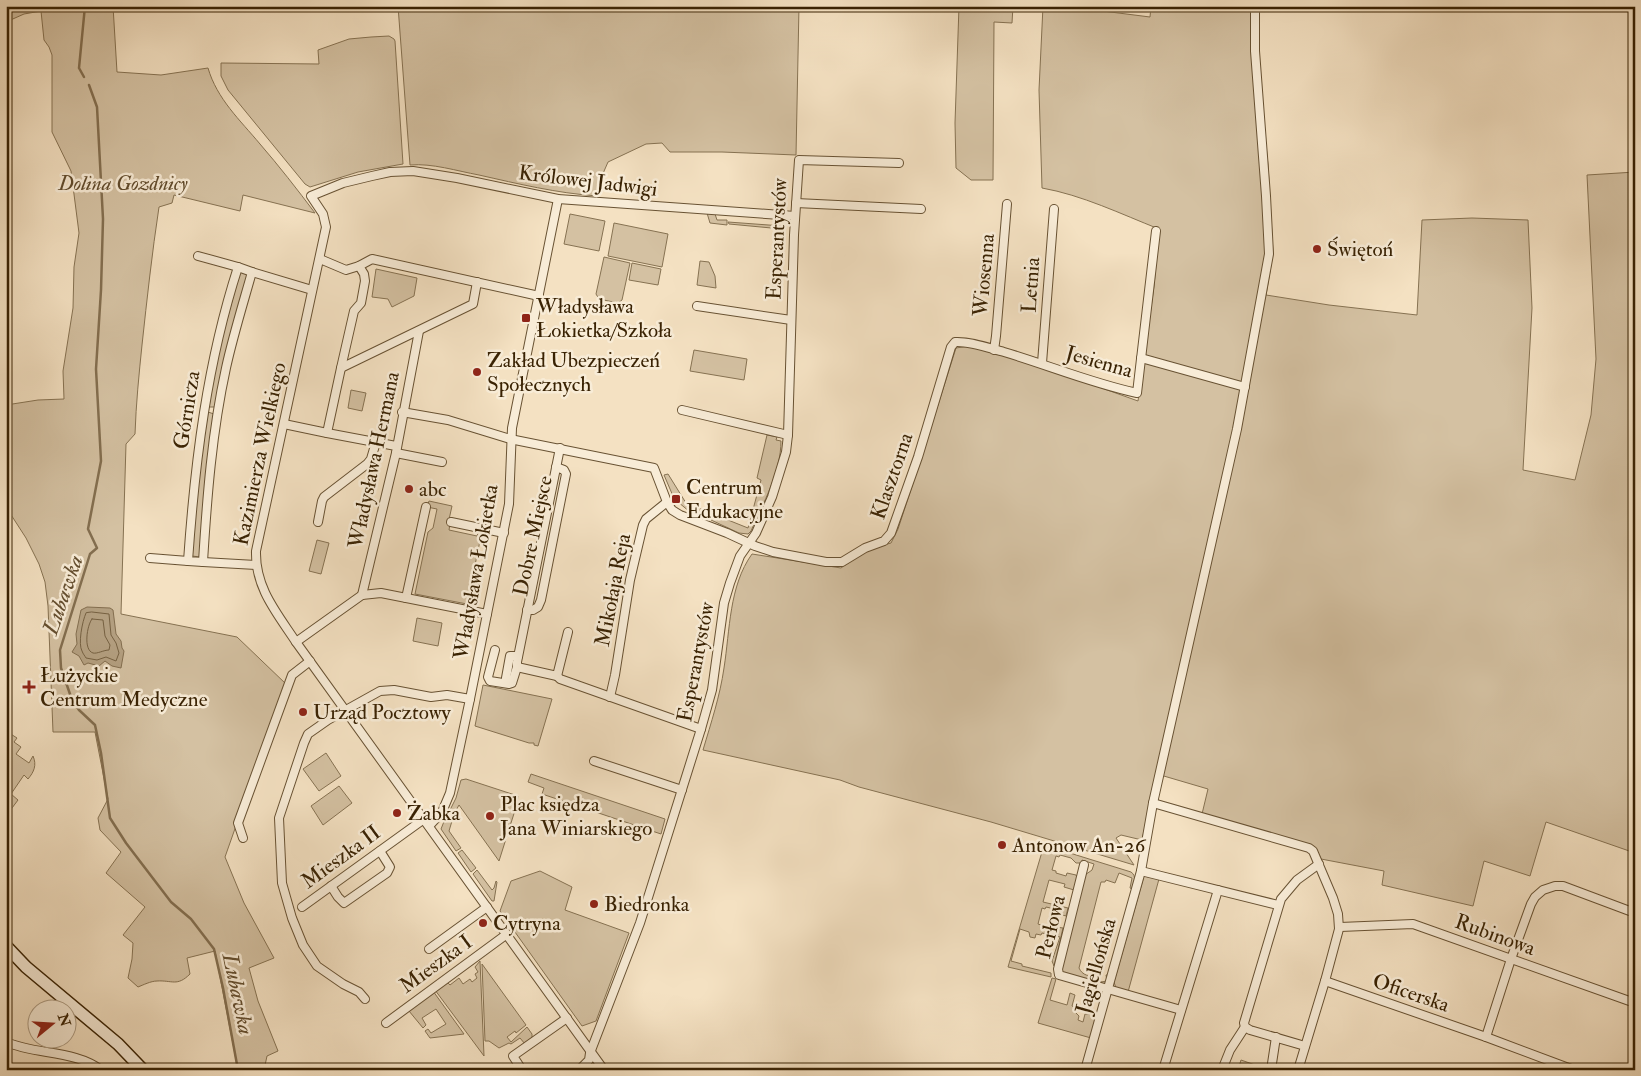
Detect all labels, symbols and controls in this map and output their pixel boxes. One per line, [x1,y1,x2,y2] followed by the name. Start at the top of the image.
[517,159,660,203] street label: Królowej Jadwigi
[57,170,188,197] park label: Dolina Gozdnicy
[760,176,794,301] street label: Esperantystów
[967,232,1001,319] street label: Wiosenna
[1327,236,1394,263] place label: Świętoń
[1311,243,1323,255] marker: Świętoń
[1016,256,1046,314] street label: Letnia
[535,293,672,344] place label: Władysława Łokietka/Szkoła
[520,312,532,324] marker: Władysława Łokietka/Szkoła
[1061,339,1136,385] street label: Jesienna
[487,347,660,398] place label: Zakład Ubezpieczeń Społecznych
[227,360,293,548] street label: Kazimierza Wielkiego
[471,366,483,378] marker: Zakład Ubezpieczeń Społecznych
[167,368,207,451] street label: Górnicza
[342,369,406,552] street label: Władysława Hermana
[865,429,920,523] street label: Klasztorna
[507,473,559,599] street label: Dobre Miejsce
[686,474,783,525] place label: Centrum Edukacyjne
[419,476,447,503] place label: abc
[447,482,505,663] street label: Władysława Łokietka
[403,483,415,495] marker: abc
[670,493,682,505] marker: Centrum Edukacyjne
[589,531,637,649] street label: Mikołaja Reja
[36,551,90,640] water label: Lubawka
[671,599,721,724] street label: Esperantystów
[40,662,208,713] place label: Łużyckie Centrum Medyczne
[22,680,36,694] marker: Łużyckie Centrum Medyczne
[313,699,452,726] place label: Urząd Pocztowy
[297,706,309,718] marker: Urząd Pocztowy
[499,791,652,842] place label: Plac księdza Jana Winiarskiego
[407,800,460,827] place label: Żabka
[391,807,403,819] marker: Żabka
[484,810,496,822] marker: Plac księdza Jana Winiarskiego
[296,819,386,895] street label: Mieszka II
[1011,832,1147,859] place label: Antonow An-26
[996,839,1008,851] marker: Antonow An-26
[604,891,690,918] place label: Biedronka
[1030,892,1072,962] street label: Perłowa
[588,898,600,910] marker: Biedronka
[1451,908,1539,962] street label: Rubinowa
[493,910,561,937] place label: Cytryna
[1069,915,1123,1018] street label: Jagiellońska
[477,917,489,929] marker: Cytryna
[394,929,478,999] street label: Mieszka I
[216,950,260,1037] water label: Lubawka
[1369,967,1453,1019] street label: Oficerska
[28,998,78,1048] north arrow
[54,1011,74,1029] text: N

